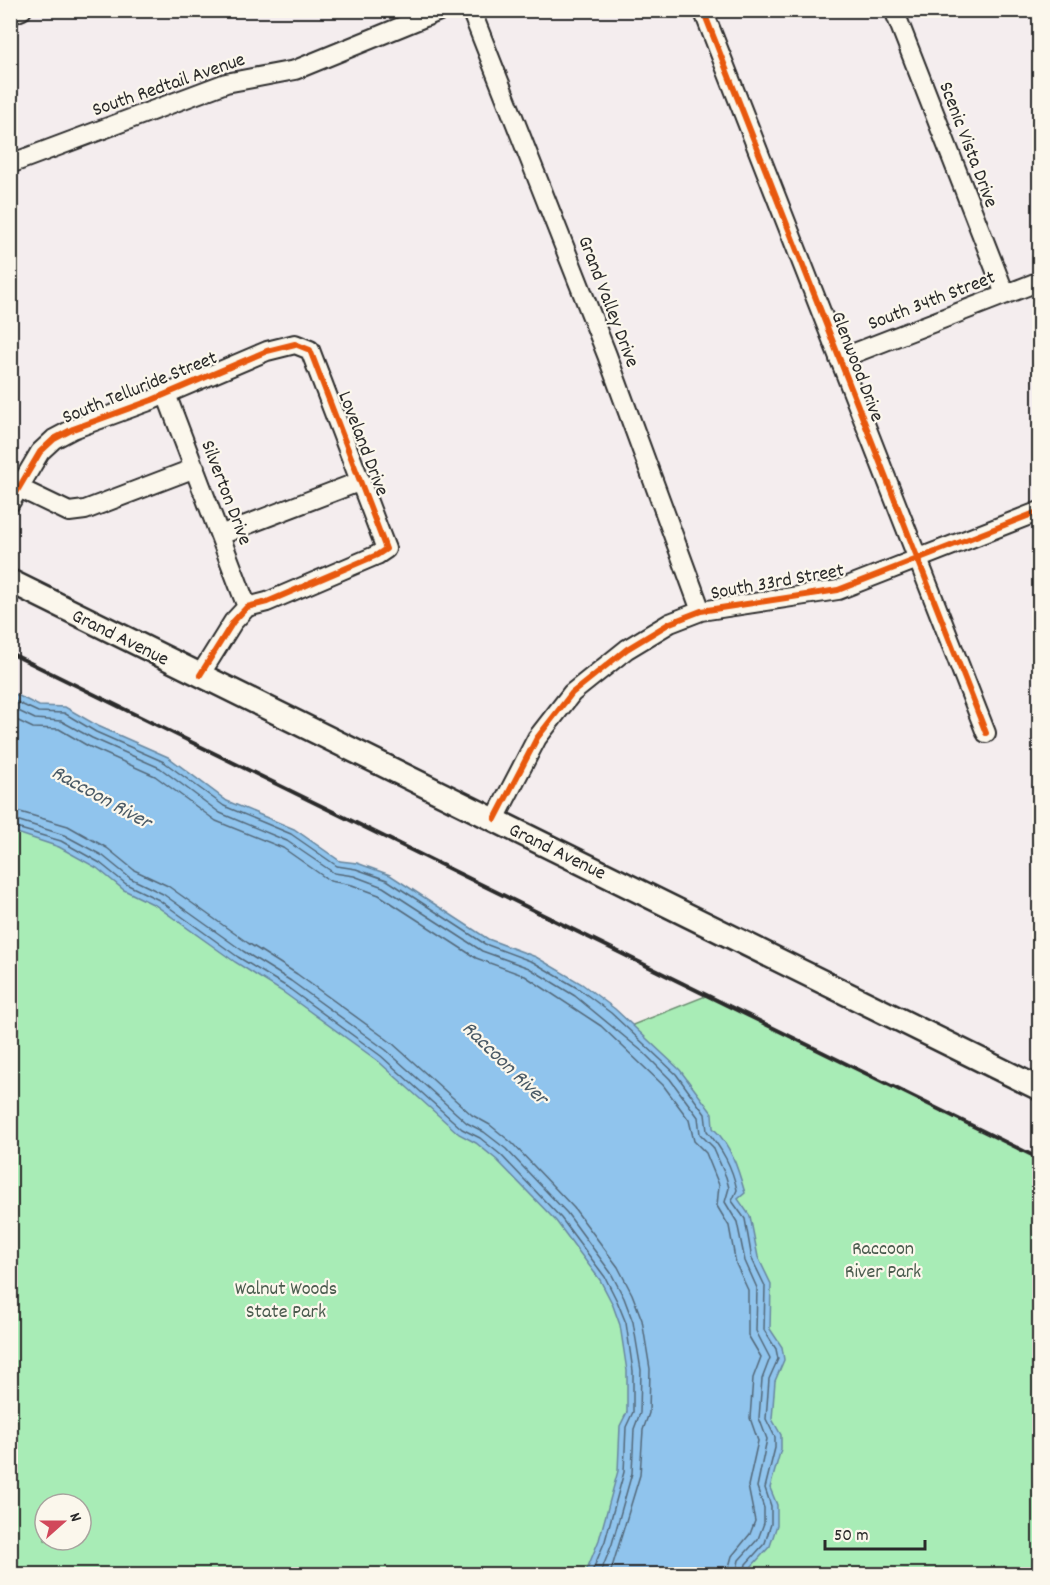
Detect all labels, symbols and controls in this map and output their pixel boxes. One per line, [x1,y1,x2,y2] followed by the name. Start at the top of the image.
[89,47,249,125] street label: South Redtail Avenue
[930,78,1004,212] street label: Scenic Vista Drive
[569,232,645,372] street label: Grand Valley Drive
[864,265,1000,339] street label: South 34th Street
[822,308,890,426] street label: Glenwood Drive
[58,345,222,433] street label: South Telluride Street
[329,388,395,501] street label: Loveland Drive
[192,436,258,550] street label: Silverton Drive
[709,557,847,608] street label: South 33rd Street
[66,603,173,674] street label: Grand Avenue
[45,759,158,839] water label: Raccoon River
[503,817,610,888] street label: Grand Avenue
[454,1015,555,1115] water label: Raccoon River
[845,1236,921,1287] park label: Raccoon River Park
[235,1276,337,1327] park label: Walnut Woods State Park
[33,1492,93,1552] north arrow
[63,1510,87,1525] text: N
[825,1513,926,1551] scale bar
[834,1524,869,1549] text: 50 m

